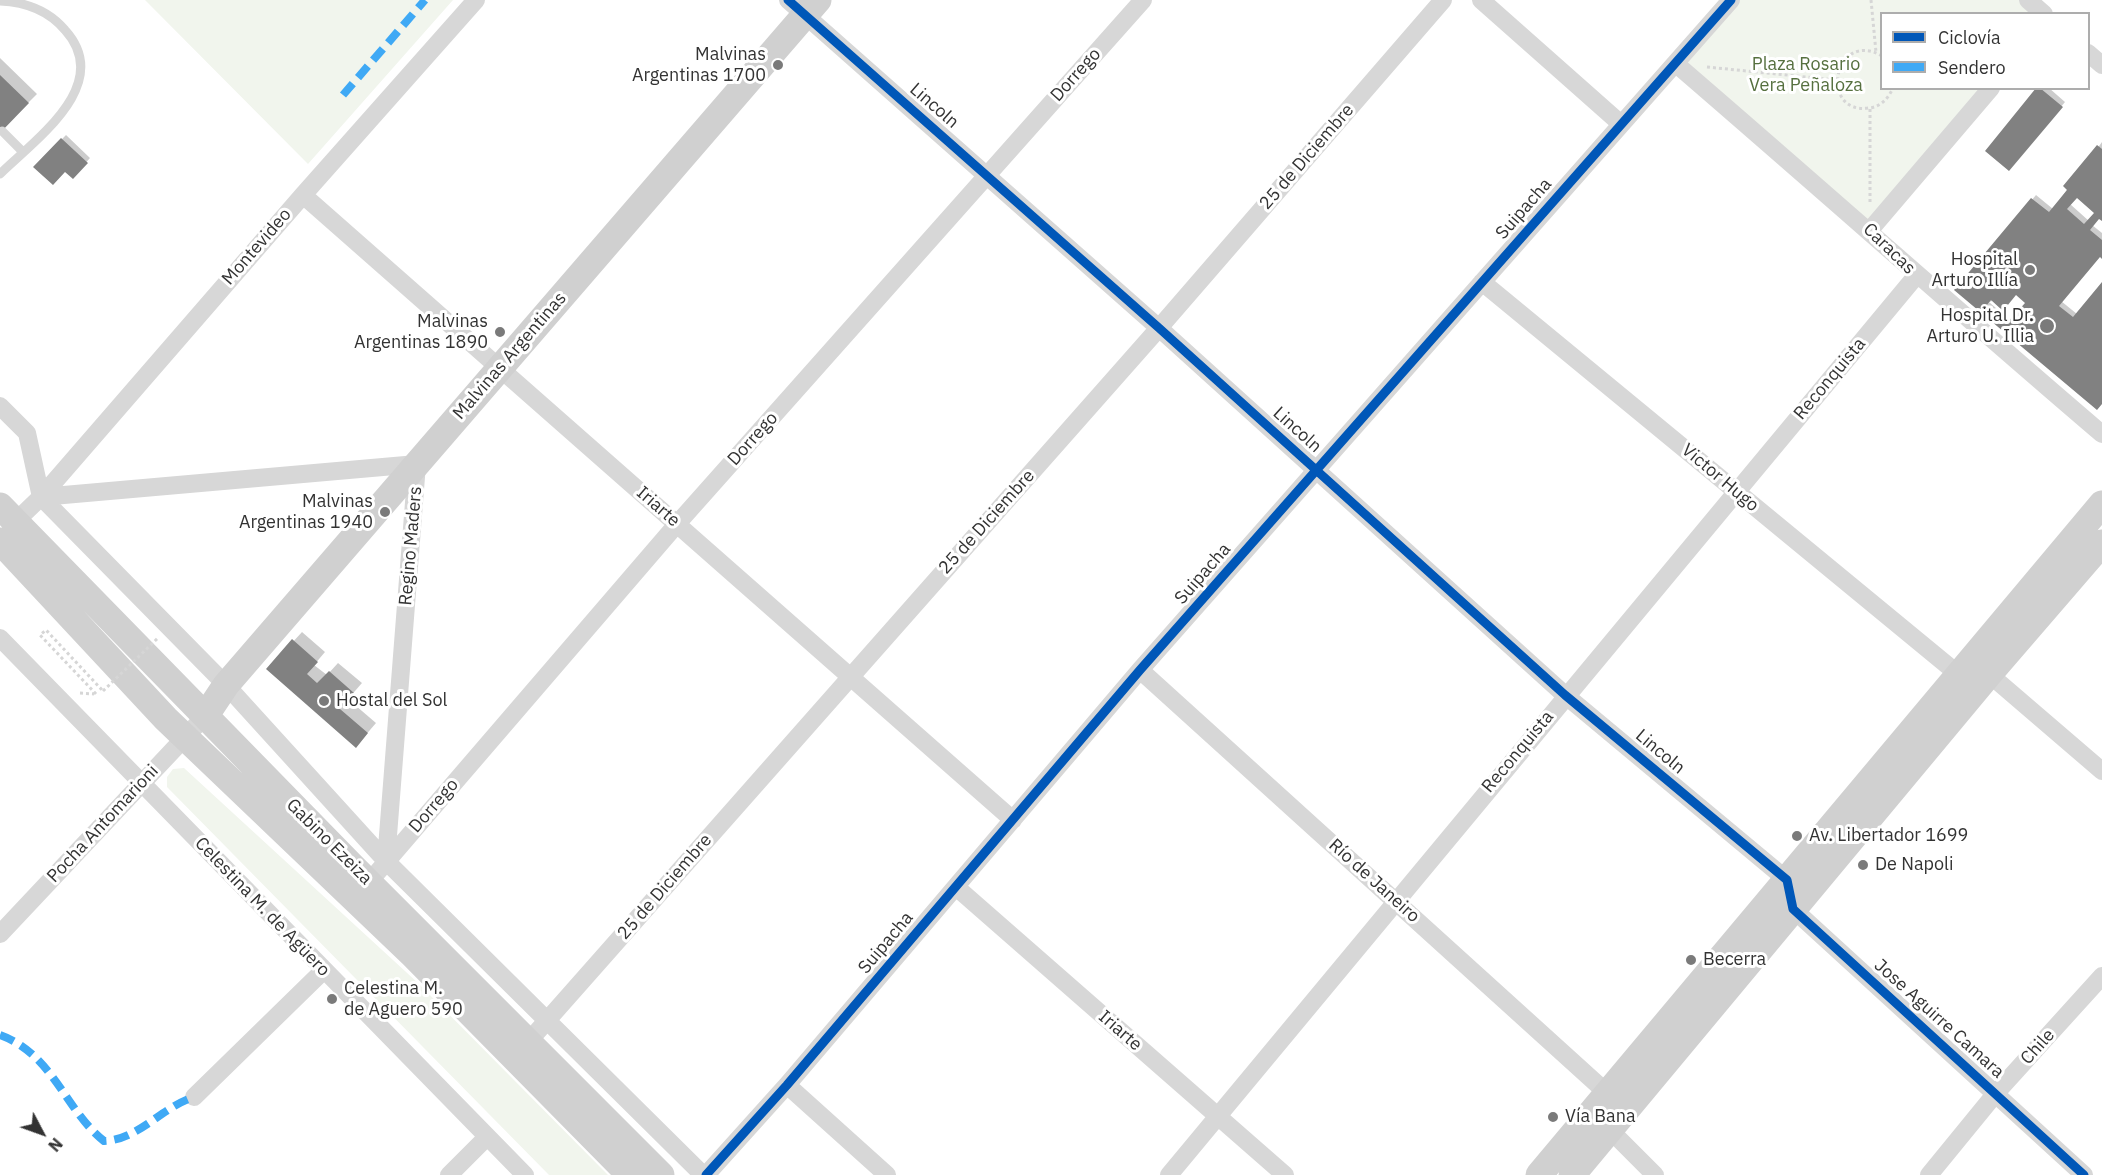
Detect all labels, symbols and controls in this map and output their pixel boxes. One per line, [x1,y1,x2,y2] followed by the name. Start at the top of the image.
[1880,12,2090,90] legend
[1938,26,2001,49] text: Ciclovía
[632,44,766,86] place label: Malvinas Argentinas 1700
[1046,44,1106,106] street label: Dorrego
[1749,54,1863,97] park label: Plaza Rosario Vera Peñaloza
[1938,56,2005,79] text: Sendero
[771,58,785,72] marker: Malvinas Argentinas 1700
[905,79,963,133] street label: Lincoln
[1255,100,1359,214] street label: 25 de Diciembre
[1492,174,1556,244] street label: Suipacha
[218,204,296,290] street label: Montevideo
[1858,219,1920,279] street label: Caracas
[1931,249,2018,292] place label: Hospital Arturo Illía
[2023,263,2037,277] marker: Hospital Arturo Illía
[449,288,571,424] street label: Malvinas Argentinas
[1926,305,2034,348] place label: Hospital Dr. Arturo U. Illia
[354,311,488,354] place label: Malvinas Argentinas 1890
[2038,317,2056,335] marker: Hospital Dr. Arturo U. Illia
[493,325,507,339] marker: Malvinas Argentinas 1890
[1790,334,1870,424] street label: Reconquista
[1268,403,1326,457] street label: Lincoln
[723,408,783,470] street label: Dorrego
[1677,439,1763,517] street label: Victor Hugo
[934,465,1040,579] street label: 25 de Diciembre
[632,482,684,532] street label: Iriarte
[395,485,427,607] street label: Regino Maders
[239,491,373,534] place label: Malvinas Argentinas 1940
[378,505,392,519] marker: Malvinas Argentinas 1940
[1171,539,1235,609] street label: Suipacha
[336,690,447,712] place label: Hostal del Sol
[317,694,331,708] marker: Hostal del Sol
[1478,707,1558,797] street label: Reconquista
[1631,725,1689,779] street label: Lincoln
[43,761,163,887] street label: Pocha Antomarioni
[405,775,463,837] street label: Dorrego
[282,795,376,889] street label: Gabino Ezeiza
[1809,825,1968,847] place label: Av. Libertador 1699
[1790,829,1804,843] marker: Av. Libertador 1699
[613,830,717,944] street label: 25 de Diciembre
[190,833,334,981] street label: Celestina M. de Agüero
[1324,835,1424,927] street label: Río de Janeiro
[1875,854,1953,876] place label: De Napoli
[1856,858,1870,872] marker: De Napoli
[854,908,918,978] street label: Suipacha
[1703,949,1766,971] place label: Becerra
[1684,953,1698,967] marker: Becerra
[1870,955,2008,1083] street label: Jose Aguirre Camara
[344,978,463,1020] place label: Celestina M. de Aguero 590
[325,992,339,1006] marker: Celestina M. de Aguero 590
[1094,1006,1146,1056] street label: Iriarte
[2016,1025,2060,1069] street label: Chile
[12,1103,72,1163] north arrow
[1565,1106,1636,1128] place label: Vía Bana
[1546,1110,1560,1124] marker: Vía Bana
[44,1134,67,1156] text: N

